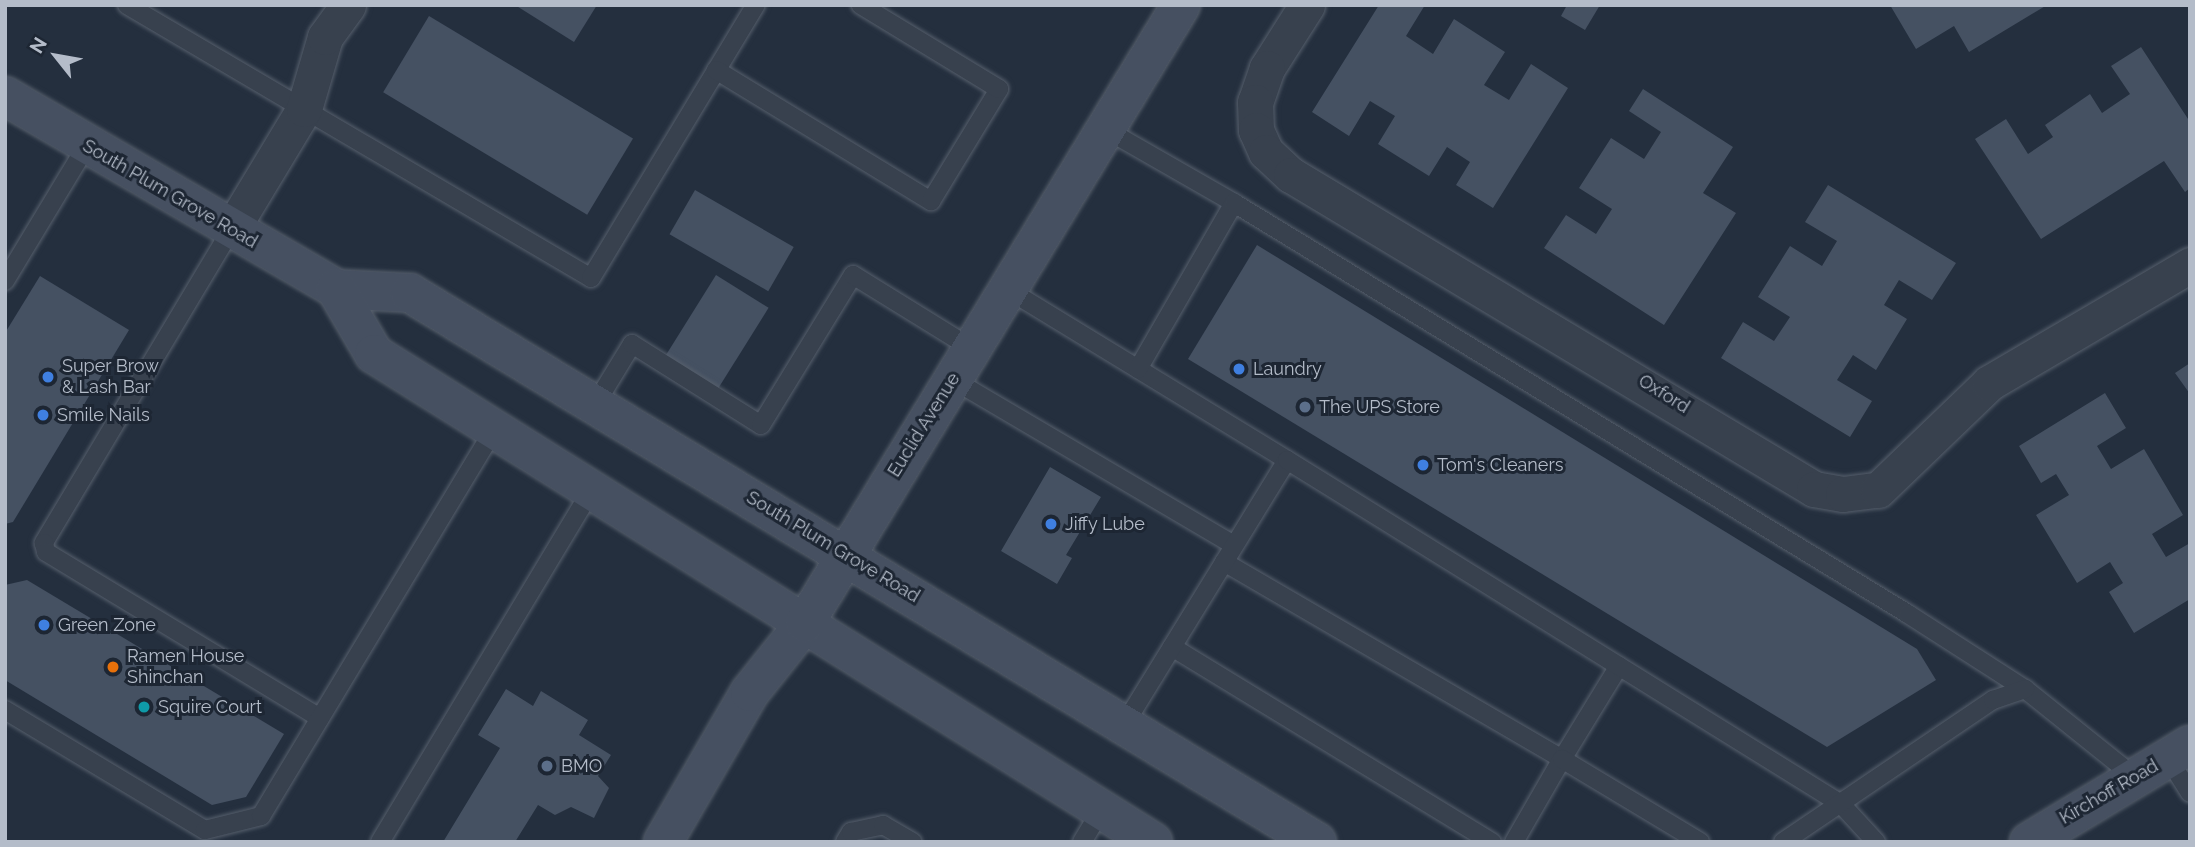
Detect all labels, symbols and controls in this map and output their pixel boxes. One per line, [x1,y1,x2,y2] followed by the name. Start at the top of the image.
[21,21,91,91] north arrow
[25,33,51,57] text: N
[79,135,261,253] street label: South Plum Grove Road
[62,356,159,398] place label: Super Brow & Lash Bar
[1253,358,1322,380] place label: Laundry
[1231,361,1247,377] marker: Laundry
[40,369,56,385] marker: Super Brow & Lash Bar
[883,369,965,481] street label: Euclid Avenue
[1635,370,1693,418] street label: Oxford
[1319,396,1440,418] place label: The UPS Store
[1297,399,1313,415] marker: The UPS Store
[57,404,150,426] place label: Smile Nails
[35,407,51,423] marker: Smile Nails
[1437,454,1563,476] place label: Tom's Cleaners
[1415,457,1431,473] marker: Tom's Cleaners
[742,487,924,607] street label: South Plum Grove Road
[1065,513,1145,535] place label: Jiffy Lube
[1043,516,1059,532] marker: Jiffy Lube
[58,614,156,636] place label: Green Zone
[36,617,52,633] marker: Green Zone
[127,646,244,688] place label: Ramen House Shinchan
[105,659,121,675] marker: Ramen House Shinchan
[158,696,262,718] place label: Squire Court
[136,699,152,715] marker: Squire Court
[561,755,602,777] place label: BMO
[2056,755,2162,829] street label: Kirchoff Road
[539,758,555,774] marker: BMO

